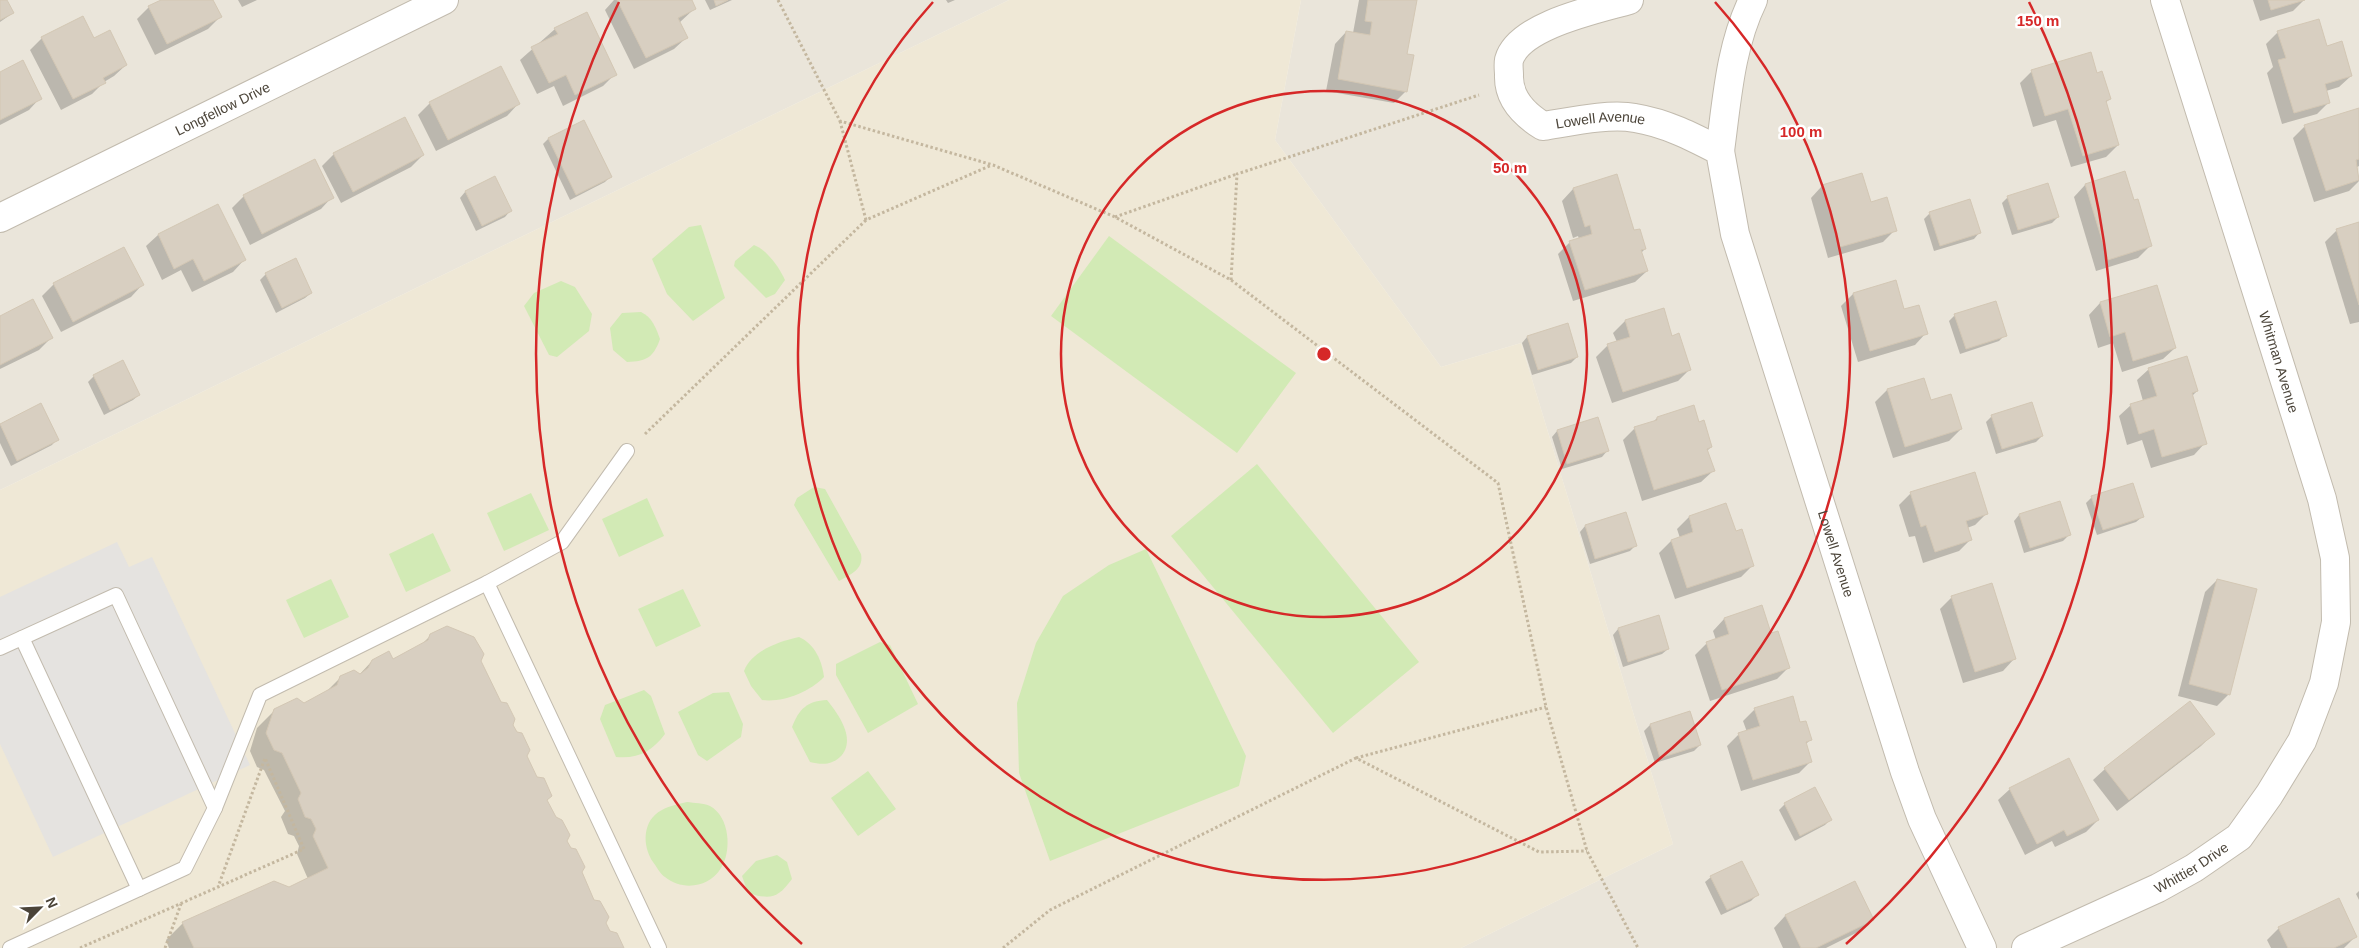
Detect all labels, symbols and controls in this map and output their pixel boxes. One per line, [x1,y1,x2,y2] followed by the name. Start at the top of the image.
[2017,12,2059,29] text: 150 m
[173,79,273,139] street label: Longfellow Drive
[1554,109,1647,132] street label: Lowell Avenue
[1780,123,1822,140] text: 100 m
[1493,159,1527,176] text: 50 m
[2256,309,2302,415] street label: Whitman Avenue
[1315,345,1333,363] centre of rings
[1815,508,1857,599] street label: Lowell Avenue
[2151,839,2232,896] street label: Whittier Drive
[15,883,65,933] north arrow
[43,895,61,911] text: N

